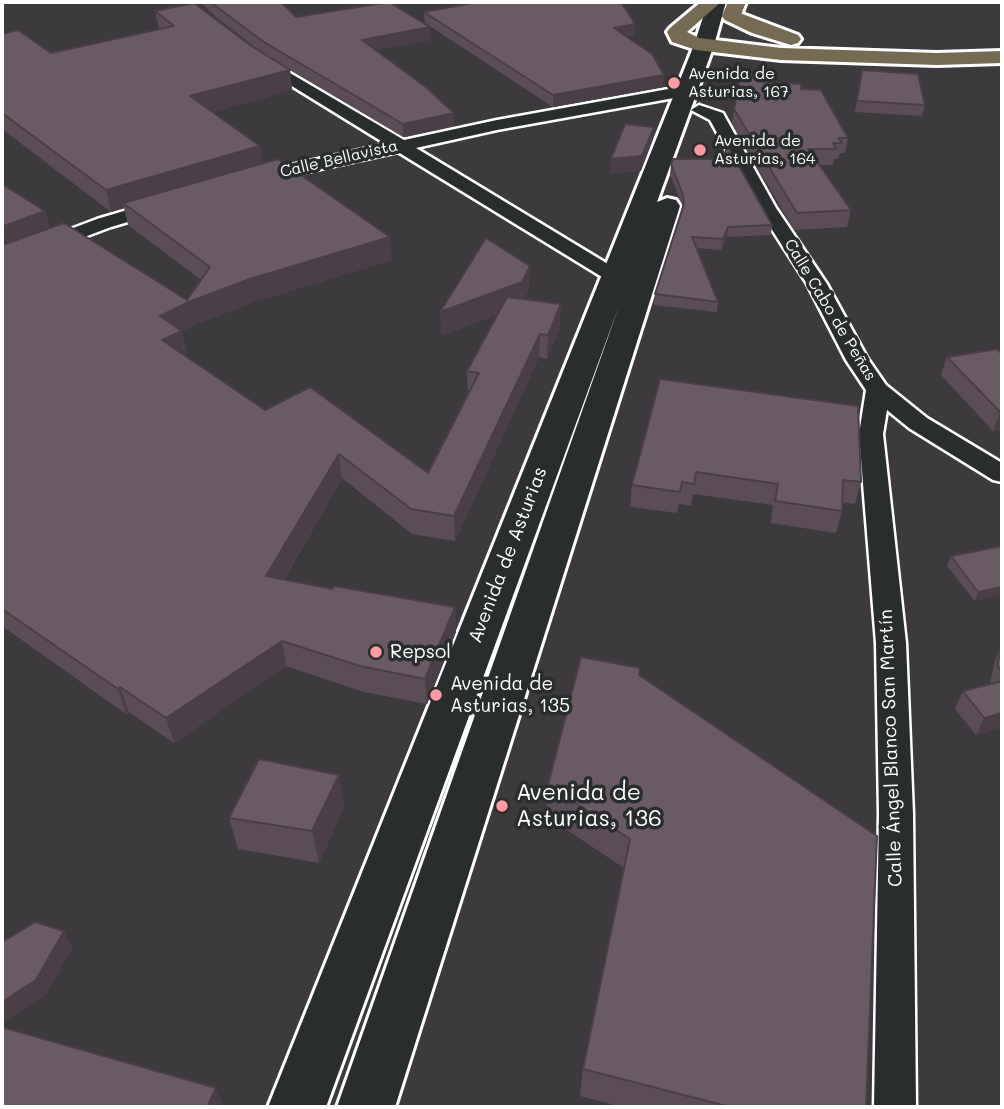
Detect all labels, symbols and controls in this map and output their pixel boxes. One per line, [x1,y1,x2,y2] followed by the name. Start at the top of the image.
[688,64,789,102] place label: Avenida de Asturias, 167
[666,75,682,91] marker: Avenida de Asturias, 167
[714,131,815,169] place label: Avenida de Asturias, 164
[278,136,400,182] street label: Calle Bellavista
[692,142,708,158] marker: Avenida de Asturias, 164
[780,236,880,384] street label: Calle Cabo de Peñas
[464,464,552,646] street label: Avenida de Asturias
[875,609,907,887] street label: Calle Ángel Blanco San Martín
[390,641,451,663] place label: Repsol
[368,644,384,660] marker: Repsol
[450,673,570,717] place label: Avenida de Asturias, 135
[428,687,444,703] marker: Avenida de Asturias, 135
[516,779,662,833] place label: Avenida de Asturias, 136
[494,798,510,814] marker: Avenida de Asturias, 136

